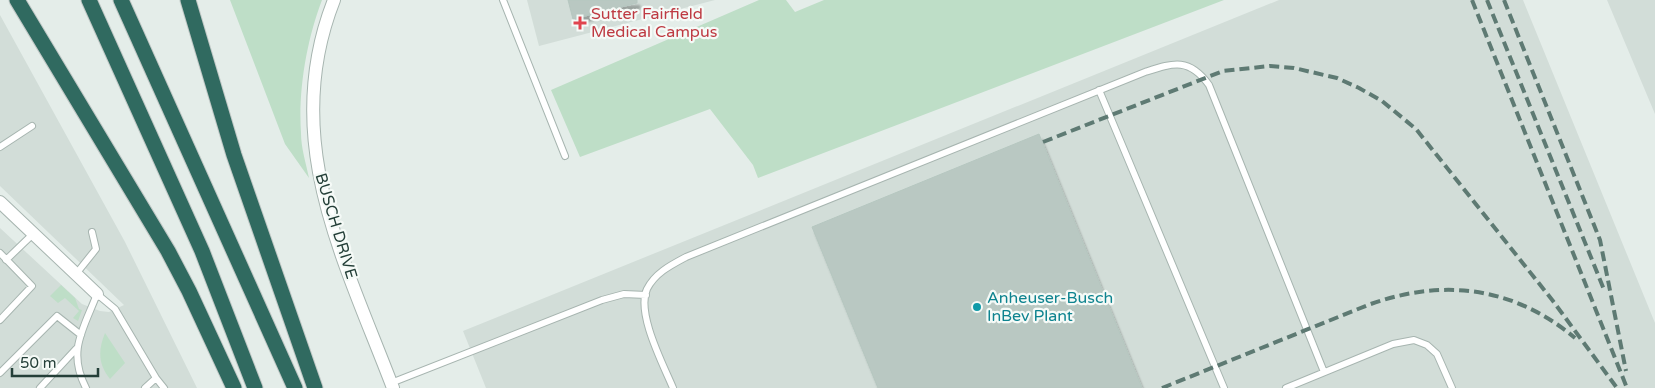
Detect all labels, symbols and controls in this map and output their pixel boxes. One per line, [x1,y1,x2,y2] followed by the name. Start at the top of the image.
[591,4,717,42] place label: Sutter Fairfield Medical Campus
[573,16,587,30] marker: Sutter Fairfield Medical Campus
[310,171,362,281] street label: BUSCH DRIVE
[987,288,1113,326] place label: Anheuser-Busch InBev Plant
[971,301,983,313] marker: Anheuser-Busch InBev Plant
[12,346,99,378] scale bar
[20,354,57,372] text: 50 m

